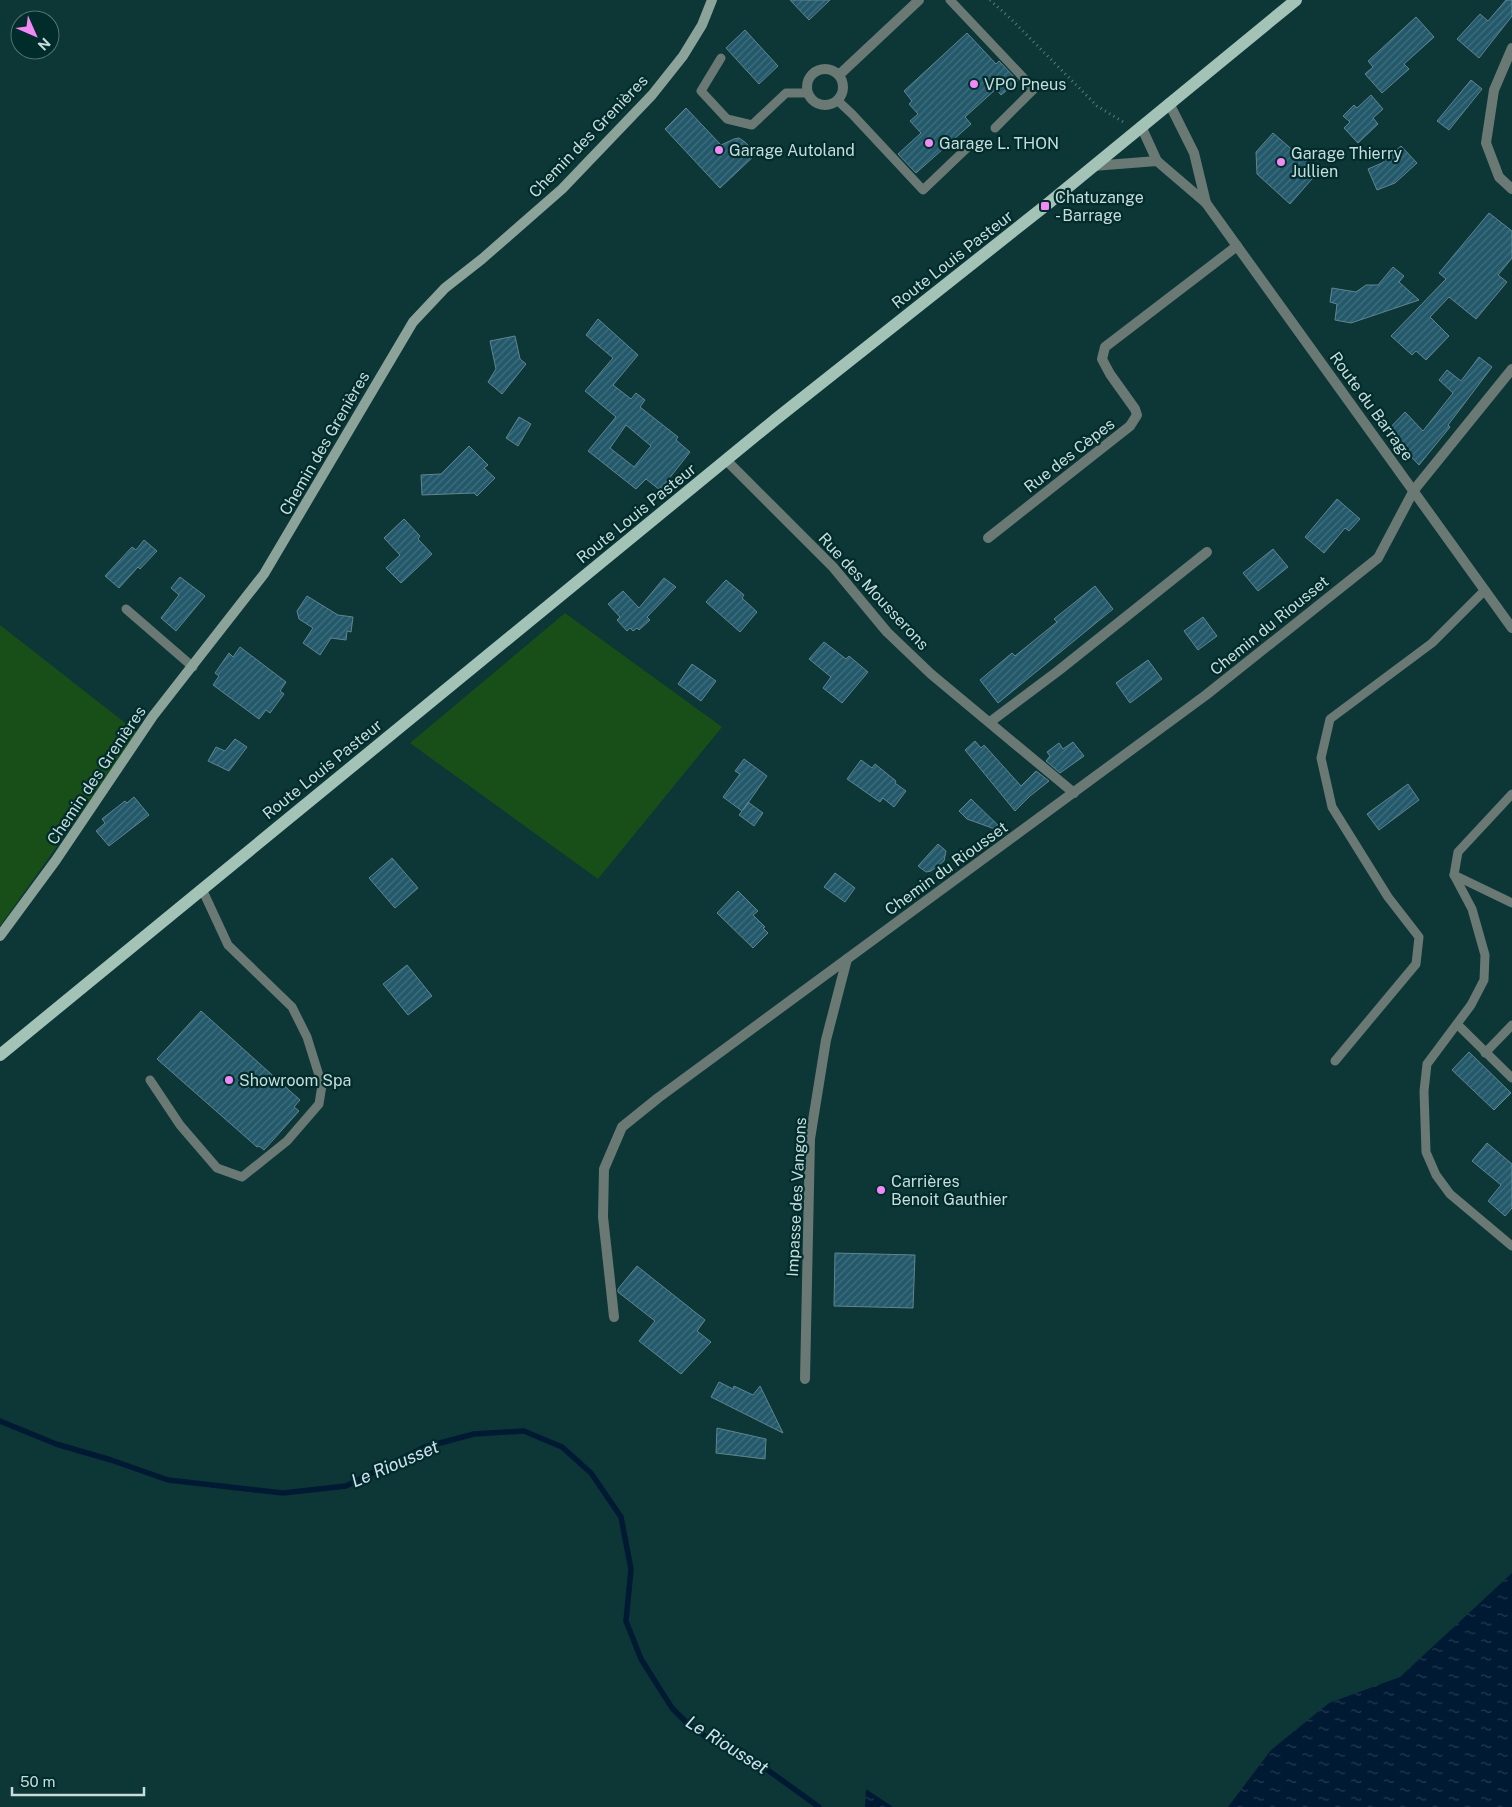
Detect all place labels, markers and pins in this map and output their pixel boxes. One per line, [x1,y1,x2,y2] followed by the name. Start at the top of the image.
[984,75,1066,94] place label: VPO Pneus
[968,78,980,90] marker: VPO Pneus
[939,134,1059,153] place label: Garage L. THON
[923,137,935,149] marker: Garage L. THON
[729,141,855,160] place label: Garage Autoland
[713,144,725,156] marker: Garage Autoland
[1291,144,1402,181] place label: Garage Thierry Jullien
[1275,156,1287,168] marker: Garage Thierry Jullien
[1055,188,1144,225] place label: Chatuzange - Barrage
[1039,200,1051,212] marker: Chatuzange - Barrage
[239,1071,351,1090] place label: Showroom Spa
[223,1074,235,1086] marker: Showroom Spa
[891,1172,1008,1209] place label: Carrières Benoit Gauthier
[875,1184,887,1196] marker: Carrières Benoit Gauthier

